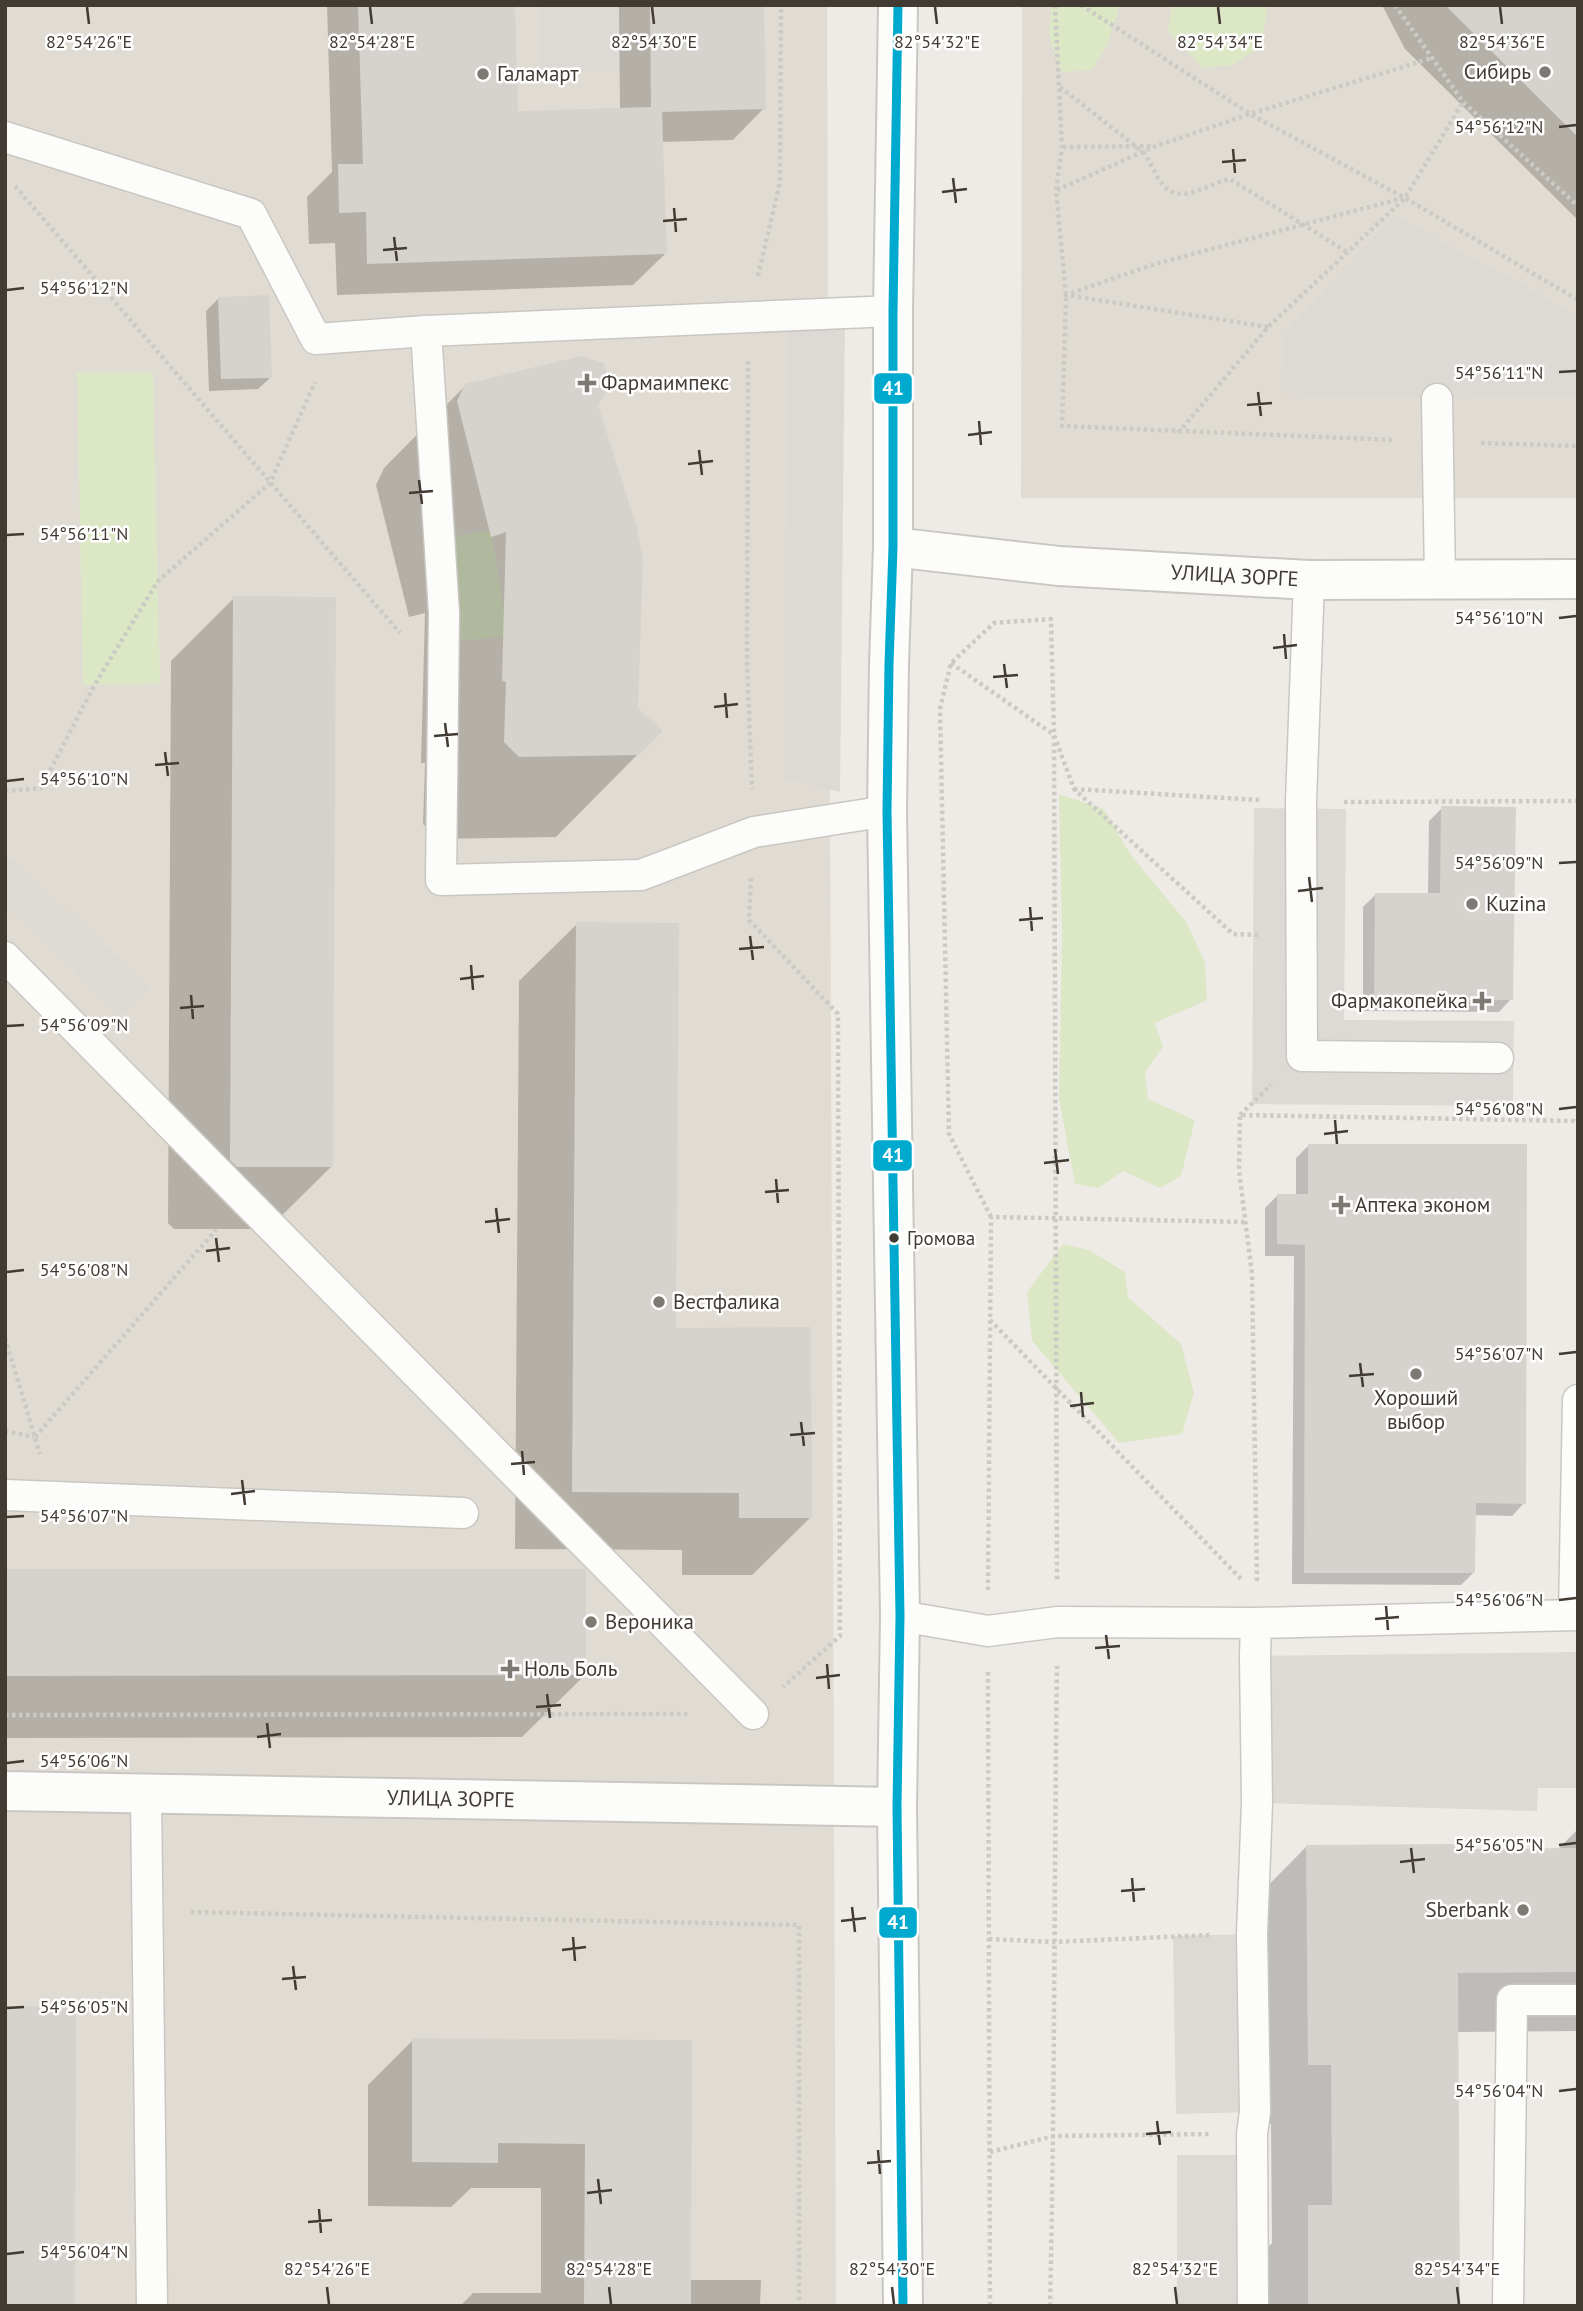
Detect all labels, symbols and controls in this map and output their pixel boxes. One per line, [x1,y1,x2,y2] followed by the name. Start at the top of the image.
[46,30,132,53] text: 82°54'26"E
[329,30,415,53] text: 82°54'28"E
[611,30,697,53] text: 82°54'30"E
[894,30,980,53] text: 82°54'32"E
[1177,30,1263,53] text: 82°54'34"E
[1459,30,1545,53] text: 82°54'36"E
[1464,58,1531,85] place label: Сибирь
[497,60,579,87] place label: Галамарт
[1537,64,1553,80] marker: Сибирь
[475,66,491,82] marker: Галамарт
[1455,115,1543,138] text: 54°56'12"N
[40,276,128,299] text: 54°56'12"N
[1455,361,1543,384] text: 54°56'11"N
[601,369,729,396] place label: Фармаимпекс
[873,372,913,405] line badge: 41
[579,375,595,391] marker: Фармаимпекс
[882,376,904,400] text: 41
[40,522,128,545] text: 54°56'11"N
[1170,558,1299,592] street label: УЛИЦА ЗОРГЕ
[1455,606,1543,629] text: 54°56'10"N
[40,767,128,790] text: 54°56'10"N
[1455,851,1543,874] text: 54°56'09"N
[1486,890,1546,917] place label: Kuzina
[1464,896,1480,912] marker: Kuzina
[1331,987,1468,1014] place label: Фармакопейка
[1474,993,1490,1009] marker: Фармакопейка
[40,1013,128,1036] text: 54°56'09"N
[1455,1097,1543,1120] text: 54°56'08"N
[872,1139,913,1172] line badge: 41
[882,1143,904,1167] text: 41
[1355,1191,1490,1218] place label: Аптека эконом
[1333,1197,1349,1213] marker: Аптека эконом
[907,1226,975,1250] place label: Громова
[887,1231,901,1245] marker: Громова
[40,1258,128,1281] text: 54°56'08"N
[673,1288,780,1315] place label: Вестфалика
[651,1294,667,1310] marker: Вестфалика
[1455,1342,1543,1365] text: 54°56'07"N
[1408,1366,1424,1382] marker: Хороший выбор
[1374,1384,1458,1435] place label: Хороший выбор
[40,1504,128,1527] text: 54°56'07"N
[1455,1588,1543,1611] text: 54°56'06"N
[605,1608,694,1635] place label: Вероника
[583,1614,599,1630] marker: Вероника
[524,1655,618,1682] place label: Ноль Боль
[502,1661,518,1677] marker: Ноль Боль
[40,1749,128,1772] text: 54°56'06"N
[387,1784,515,1813] street label: УЛИЦА ЗОРГЕ
[1455,1833,1543,1856] text: 54°56'05"N
[1425,1896,1509,1923] place label: Sberbank
[1515,1902,1531,1918] marker: Sberbank
[878,1906,918,1939] line badge: 41
[887,1910,909,1934] text: 41
[40,1995,128,2018] text: 54°56'05"N
[1455,2079,1543,2102] text: 54°56'04"N
[40,2240,128,2263] text: 54°56'04"N
[284,2257,370,2280] text: 82°54'26"E
[566,2257,652,2280] text: 82°54'28"E
[849,2257,935,2280] text: 82°54'30"E
[1132,2257,1218,2280] text: 82°54'32"E
[1414,2257,1500,2280] text: 82°54'34"E

